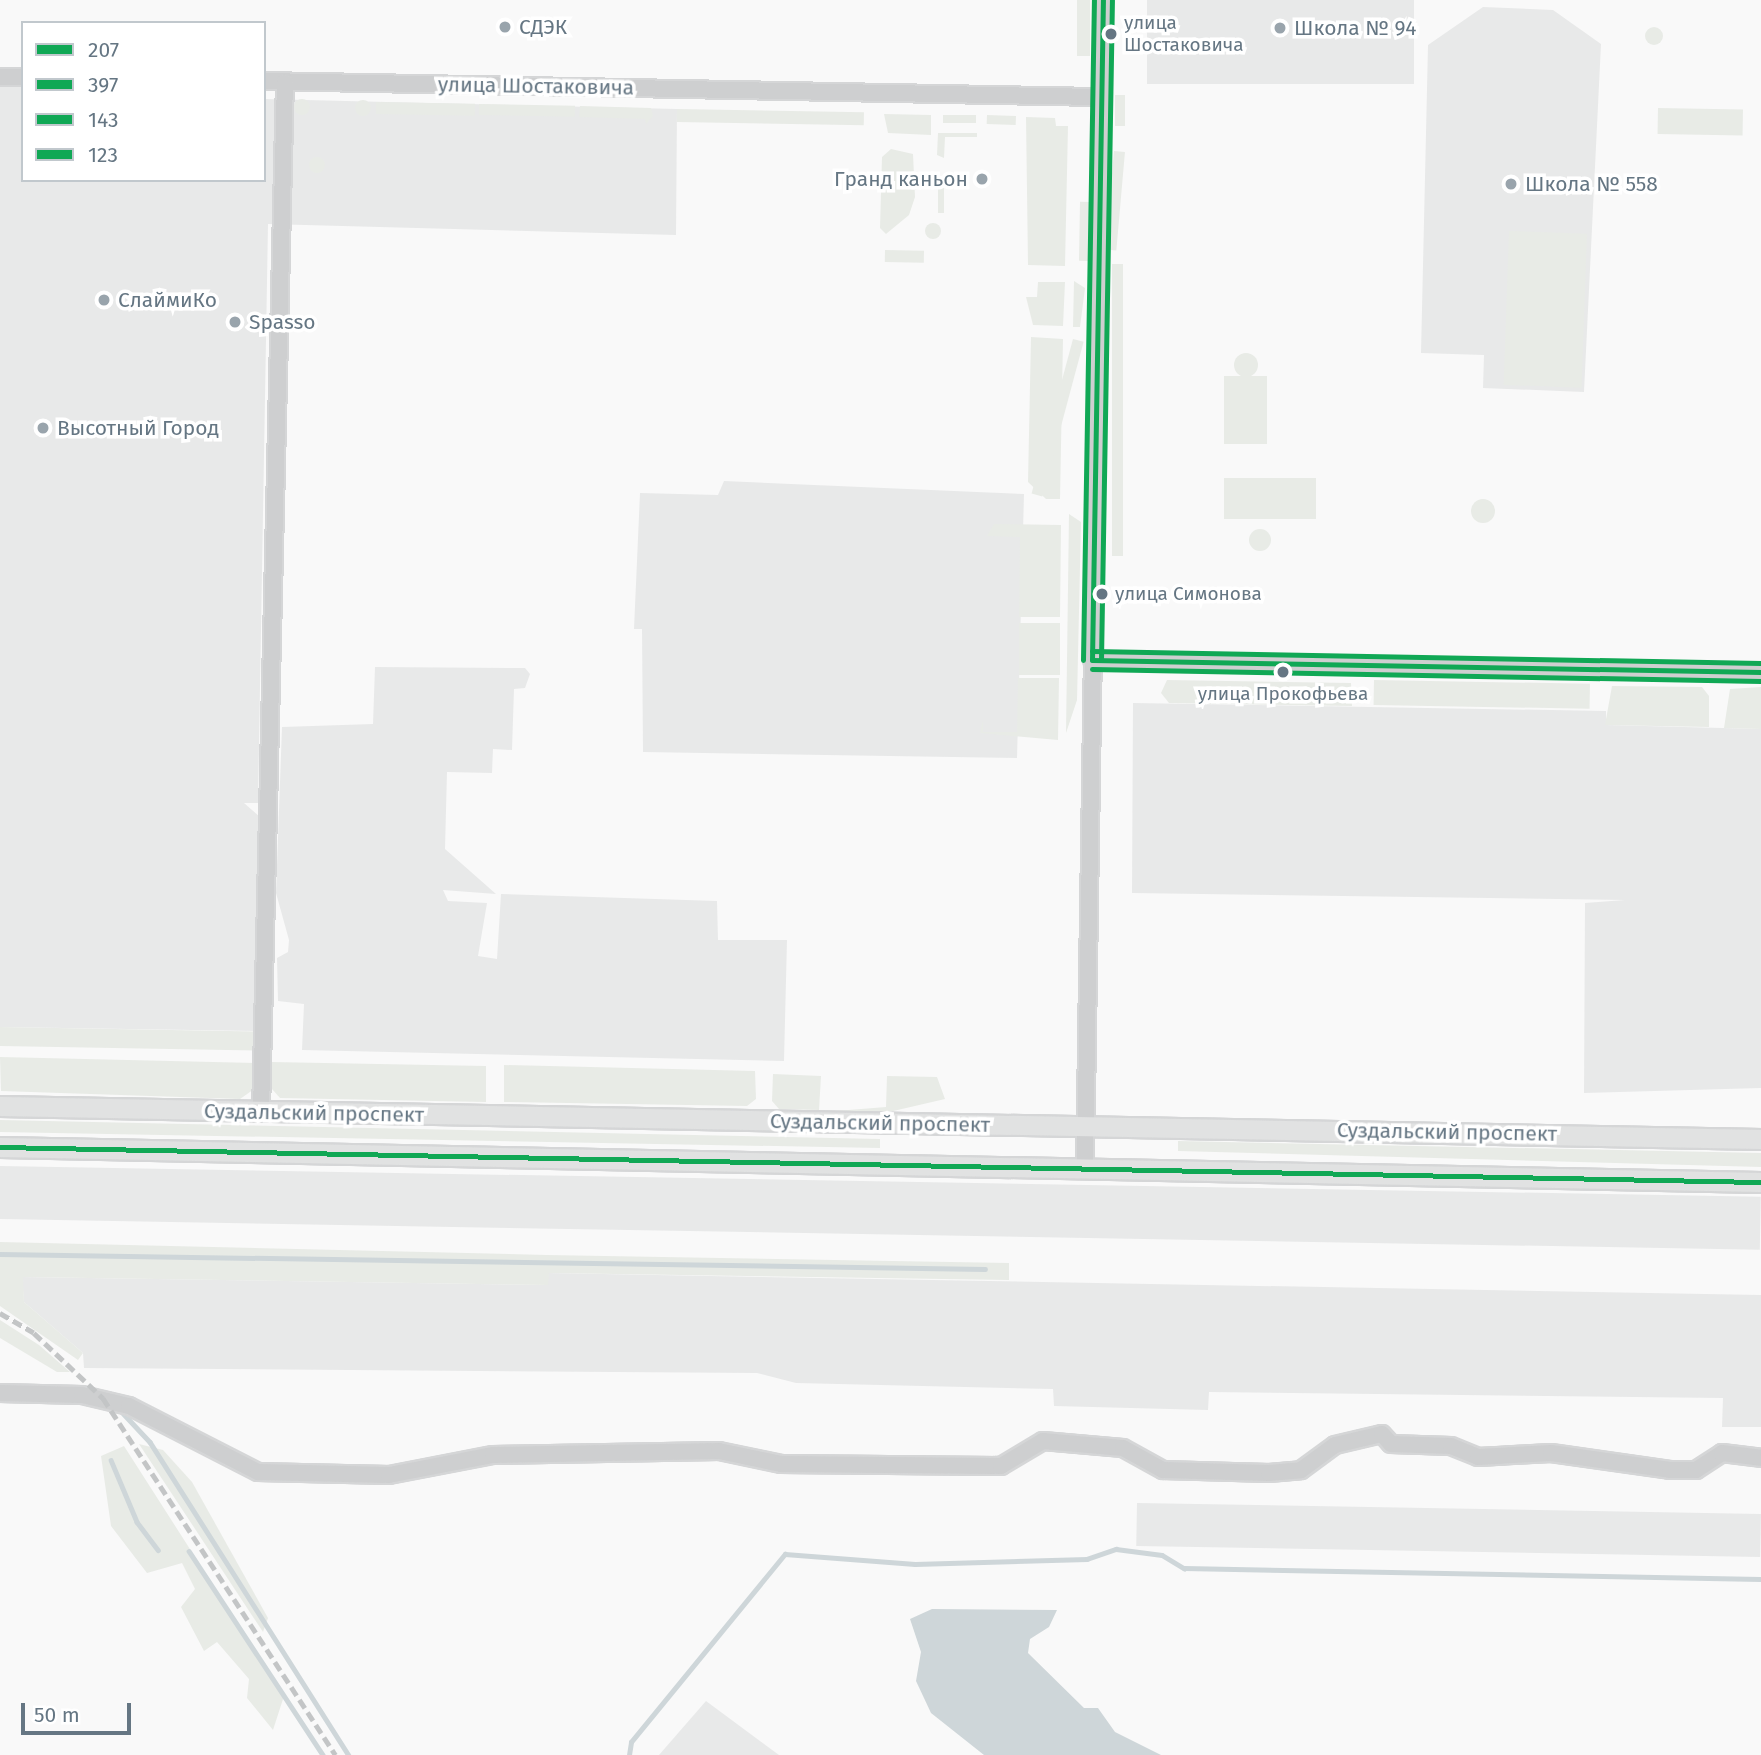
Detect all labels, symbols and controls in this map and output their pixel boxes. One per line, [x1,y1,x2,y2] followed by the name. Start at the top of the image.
[1124,12,1244,56] place label: улица Шостаковича
[519,14,567,40] place label: СДЭК
[1294,15,1416,41] place label: Школа № 94
[497,19,513,35] marker: СДЭК
[1272,20,1288,36] marker: Школа № 94
[21,21,266,182] legend
[1104,27,1118,41] marker: улица Шостаковича
[88,37,119,63] text: 207
[88,72,118,98] text: 397
[438,72,634,100] street label: улица Шостаковича
[88,107,118,133] text: 143
[88,142,118,168] text: 123
[834,166,968,192] place label: Гранд каньон
[974,171,990,187] marker: Гранд каньон
[1525,171,1658,197] place label: Школа № 558
[1503,176,1519,192] marker: Школа № 558
[118,287,217,313] place label: СлаймиКо
[96,292,112,308] marker: СлаймиКо
[249,309,316,335] place label: Spasso
[227,314,243,330] marker: Spasso
[57,415,219,441] place label: Высотный Город
[35,420,51,436] marker: Высотный Город
[1115,583,1262,605] place label: улица Симонова
[1095,587,1109,601] marker: улица Симонова
[1276,665,1290,679] marker: улица Прокофьева
[1198,683,1368,705] place label: улица Прокофьева
[204,1098,424,1128] street label: Суздальский проспект
[770,1108,990,1138] street label: Суздальский проспект
[1337,1117,1557,1147] street label: Суздальский проспект
[24,1688,135,1732] scale bar
[34,1702,80,1728] text: 50 m

